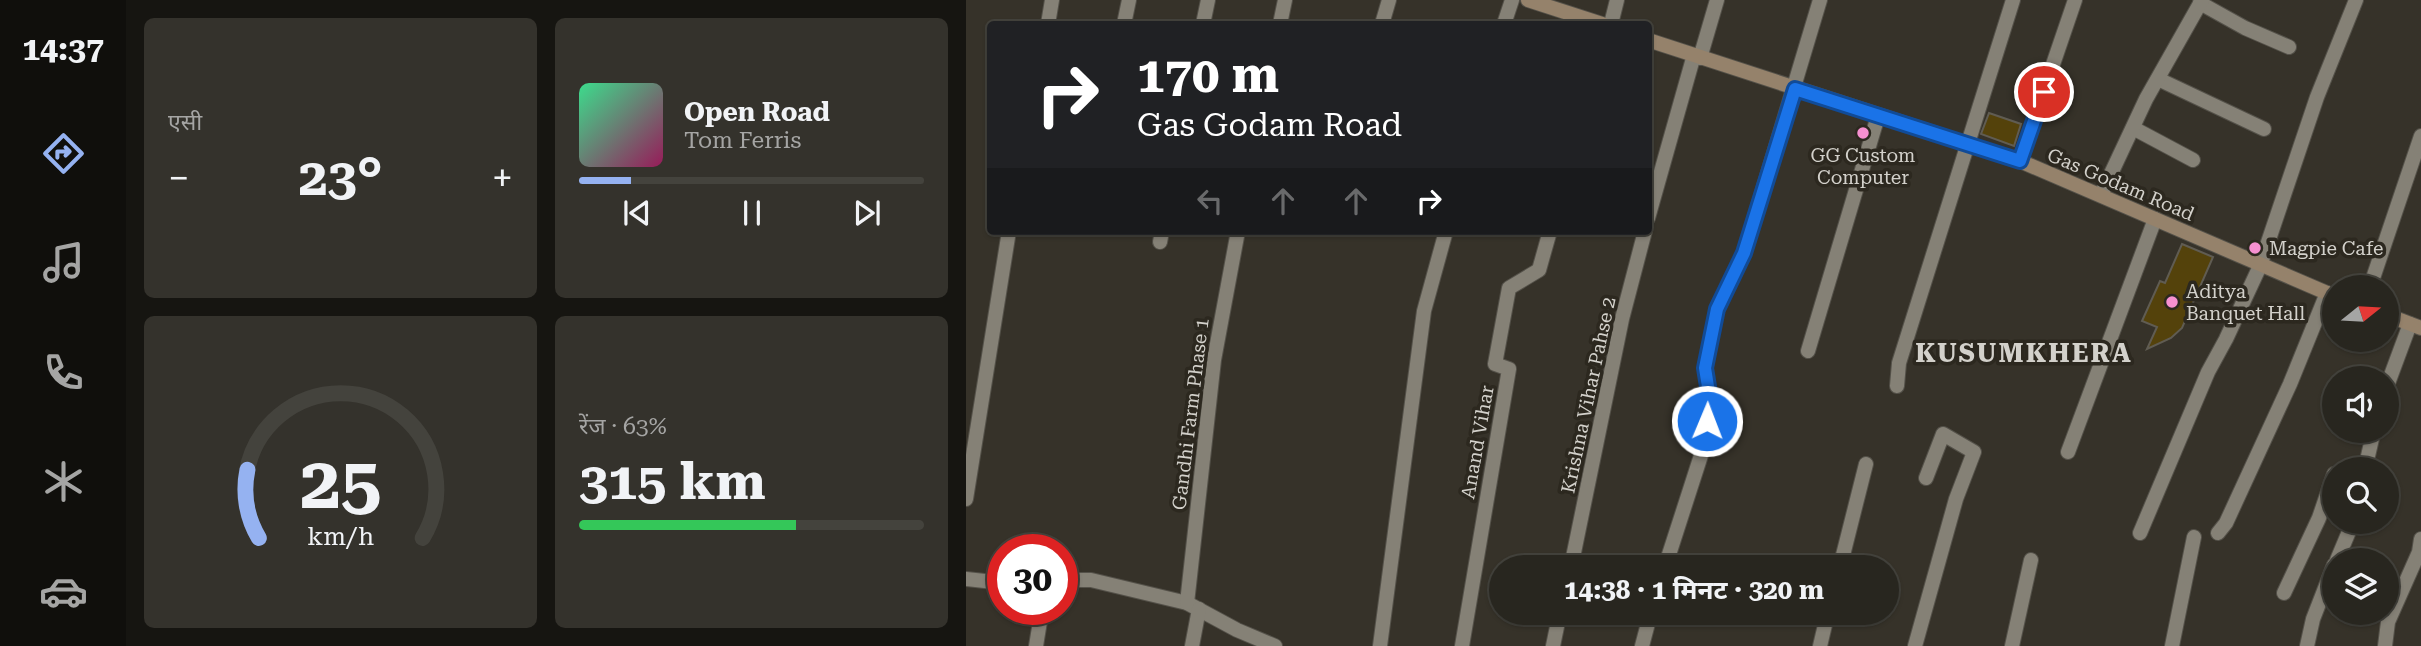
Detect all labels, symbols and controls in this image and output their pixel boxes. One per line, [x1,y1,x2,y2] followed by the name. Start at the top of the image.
[22,30,104,68] text: 14:37
[1137,47,1279,104] text: 170 m
[1022,49,1113,140] icon: right
[2014,62,2074,122] pin
[2025,73,2063,111] icon: arrive
[684,97,830,127] text: Open Road
[1137,106,1402,144] text: Gas Godam Road
[168,109,202,136] text: एसी
[1855,125,1871,141] marker: GG Custom Computer
[684,127,801,154] text: Tom Ferris
[39,129,88,178] icon: directions
[2044,143,2198,226] street label: Gas Godam Road
[1811,144,1915,189] place label: GG Custom Computer
[298,147,383,208] text: 23°
[168,156,189,200] text: −
[492,156,513,200] text: +
[1191,182,1229,220] icon: left
[1264,182,1302,220] icon: ahead
[1337,182,1375,220] icon: ahead
[1410,182,1448,220] icon: right
[618,194,656,232] icon: previous
[733,194,771,232] icon: pause
[848,194,886,232] icon: next
[2269,237,2383,260] place label: Magpie Cafe
[39,238,88,287] icon: music
[2247,240,2263,256] marker: Magpie Cafe
[2322,275,2399,352] north arrow
[2322,275,2399,625] map controls
[2186,280,2305,325] place label: Aditya Banquet Hall
[2164,294,2180,310] marker: Aditya Banquet Hall
[1556,295,1621,495] street label: Krishna Vihar Pahse 2
[1167,317,1214,511] street label: Gandhi Farm Phase 1
[1915,338,2133,368] district label: KUSUMKHERA
[39,348,88,397] icon: phone
[2322,366,2399,443] button: sound
[1456,383,1499,501] street label: Anand Vihar
[1670,384,1744,458] position arrow
[579,413,667,440] text: रेंज · 63%
[300,441,381,526] text: 25
[579,451,766,512] text: 315 km
[39,457,88,506] icon: climate
[2322,457,2399,534] button: search
[307,522,374,551] text: km/h
[987,534,1078,625] speed limit sign: 30
[2322,548,2399,625] button: layers
[39,567,88,616] icon: car
[1564,575,1824,605] text: 14:38 · 1 मिनट · 320 m

